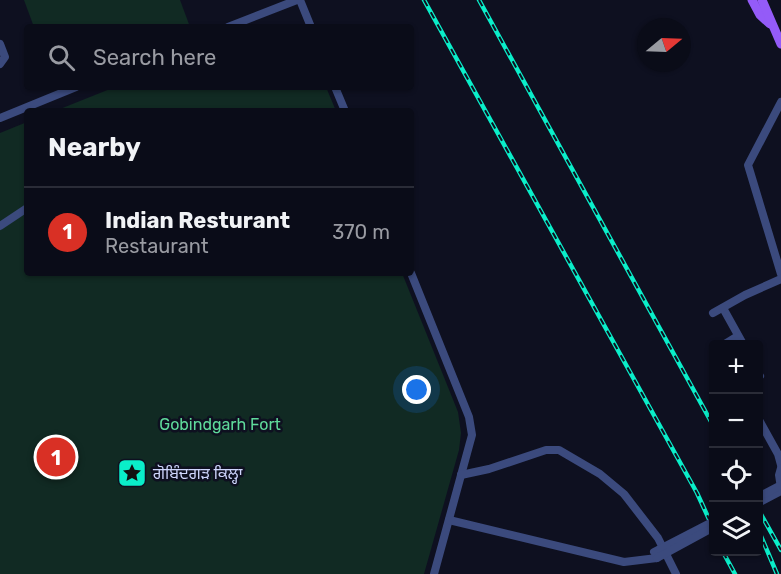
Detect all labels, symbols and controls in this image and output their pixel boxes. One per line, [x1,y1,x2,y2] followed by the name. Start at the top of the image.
[637,18,691,72] north arrow
[24,24,414,90] search box
[45,41,78,74] icon: search
[93,44,216,71] text: Search here
[48,132,141,163] text: Nearby
[105,207,290,234] text: Indian Resturant
[63,220,72,244] text: 1
[332,220,390,244] text: 370 m
[105,234,209,258] text: Restaurant
[709,340,763,556] map controls
[709,340,763,394] button: +
[402,375,431,404] your location
[709,394,763,448] button: −
[159,415,281,434] park label: Gobindgarh Fort
[36,434,76,480] pin: 1
[709,448,763,502] button: locate
[116,457,148,489] place icon: ਗੋਬਿੰਦਗੜ ਕਿਲ੍ਹਾ
[152,464,243,484] place label: ਗੋਬਿੰਦਗੜ ਕਿਲ੍ਹਾ
[709,502,763,556] button: layers

